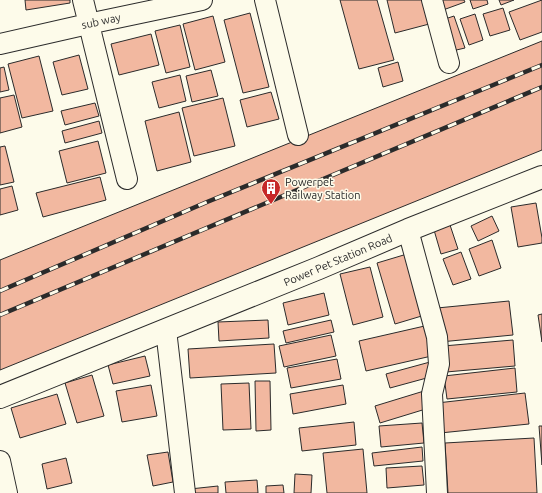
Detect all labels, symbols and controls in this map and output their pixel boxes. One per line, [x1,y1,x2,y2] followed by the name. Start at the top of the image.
[80,11,122,31] street label: sub way
[285,176,360,201] place label: Powerpet Railway Station
[260,177,282,205] building icon: Powerpet Railway Station
[282,232,394,288] street label: Power Pet Station Road

